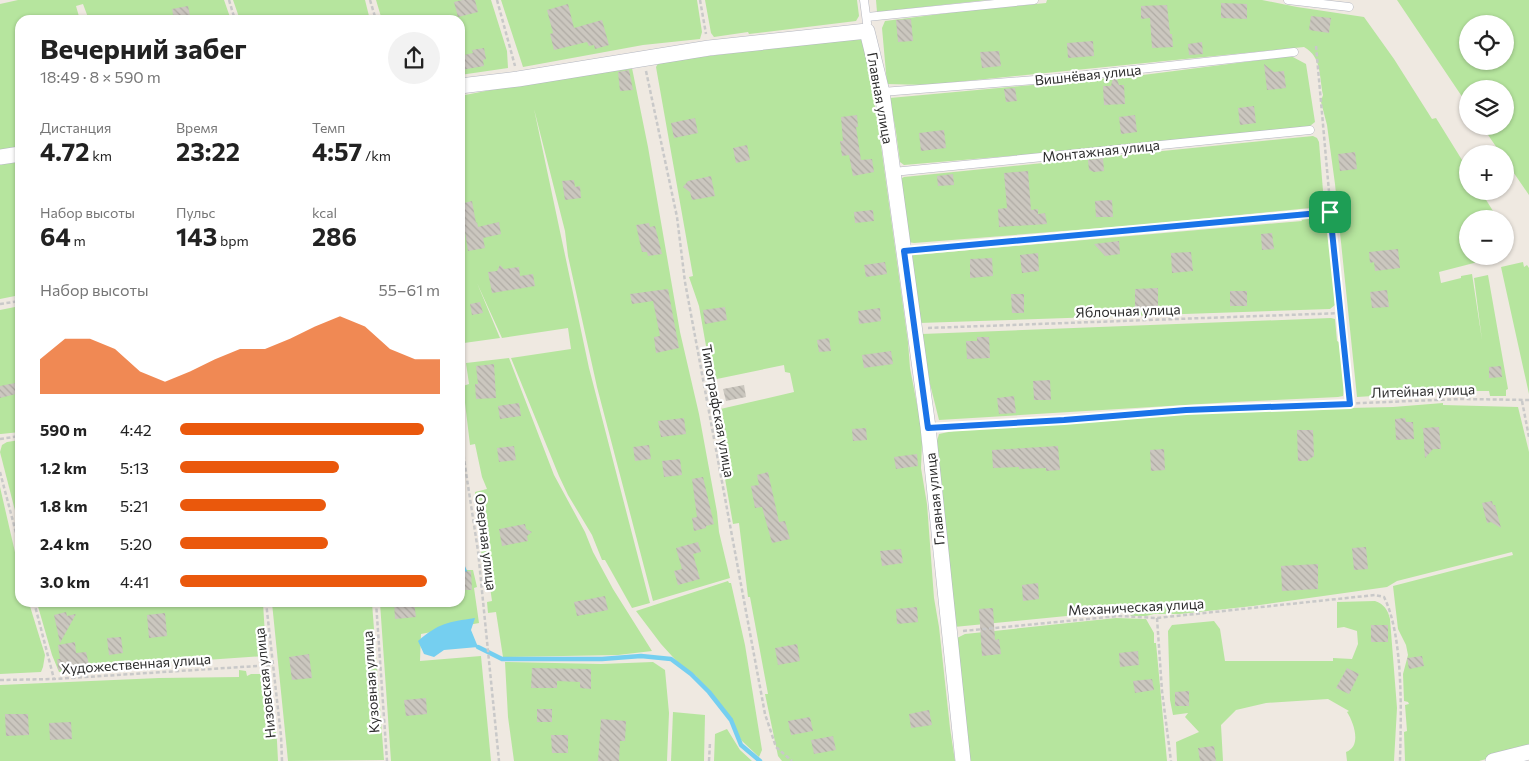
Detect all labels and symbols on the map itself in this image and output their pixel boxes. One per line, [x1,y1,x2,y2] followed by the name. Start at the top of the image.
[864,51,897,145] street label: Главная улица
[1034,60,1142,89] street label: Вишнёвая улица
[1041,136,1161,165] street label: Монтажная улица
[1309,191,1351,233] pin
[1075,300,1181,321] street label: Яблочная улица
[698,343,739,479] street label: Типографская улица
[1371,380,1475,401] street label: Литейная улица
[921,452,948,546] street label: Главная улица
[472,493,501,591] street label: Озерная улица
[1067,594,1204,619] street label: Механическая улица
[250,627,279,739] street label: Низовская улица
[358,630,383,734] street label: Кузовная улица
[61,650,211,677] street label: Художественная улица

